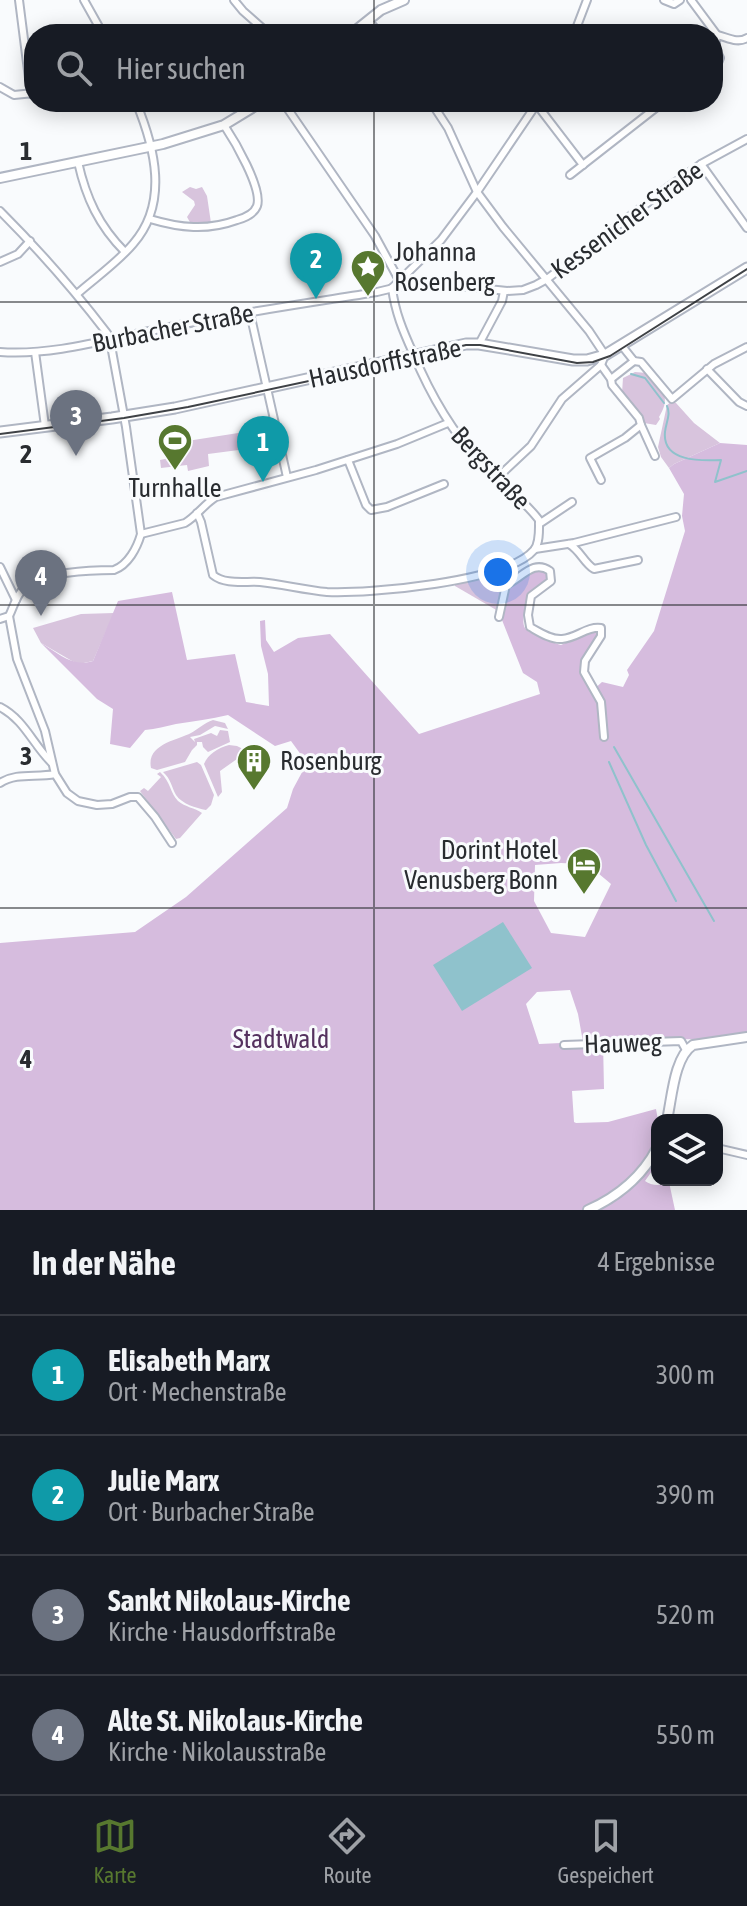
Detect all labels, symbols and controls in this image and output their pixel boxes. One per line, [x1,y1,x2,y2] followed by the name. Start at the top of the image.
[24,24,723,112] search box
[52,46,96,90] icon: search
[116,51,246,85] text: Hier suchen
[20,136,32,166] text: 1
[545,155,709,285] street label: Kessenicher Straße
[290,233,342,299] pin: 2
[394,237,496,297] place label: Johanna Rosenberg
[349,248,387,298] place icon: Johanna Rosenberg
[90,298,256,358] street label: Burbacher Straße
[306,332,464,394] street label: Hausdorffstraße
[50,390,102,456] pin: 3
[237,416,289,482] pin: 1
[445,420,537,516] street label: Bergstraße
[156,422,194,472] sports icon: Turnhalle
[20,439,32,469] text: 2
[129,473,221,503] place label: Turnhalle
[15,550,67,616] pin: 4
[478,552,518,592] your location
[20,741,32,771] text: 3
[235,742,273,792] building icon: Rosenburg
[280,746,383,776] place label: Rosenburg
[404,835,558,895] place label: Dorint Hotel Venusberg Bonn
[565,846,603,896] hotel icon: Dorint Hotel Venusberg Bonn
[233,1024,329,1054] park label: Stadtwald
[583,1027,663,1059] street label: Hauweg
[19,1044,32,1074] text: 4
[651,1114,723,1186] map controls
[651,1114,723,1186] button: layers
[32,1243,176,1282] text: In der Nähe
[598,1247,715,1277] text: 4 Ergebnisse
[108,1343,270,1377] text: Elisabeth Marx
[52,1360,64,1390] text: 1
[656,1360,715,1390] text: 300 m
[108,1377,286,1407] text: Ort · Mechenstraße
[108,1463,220,1497] text: Julie Marx
[52,1480,64,1510] text: 2
[656,1480,715,1510] text: 390 m
[108,1497,315,1527] text: Ort · Burbacher Straße
[108,1583,351,1617] text: Sankt Nikolaus-Kirche
[52,1600,64,1630] text: 3
[656,1600,715,1630] text: 520 m
[108,1617,336,1647] text: Kirche · Hausdorffstraße
[108,1703,363,1737] text: Alte St. Nikolaus-Kirche
[52,1720,64,1750] text: 4
[656,1720,715,1750] text: 550 m
[108,1737,326,1767] text: Kirche · Nikolausstraße
[93,1814,137,1888] tab: Karte
[323,1814,371,1888] tab: Route
[558,1814,654,1888] tab: Gespeichert

